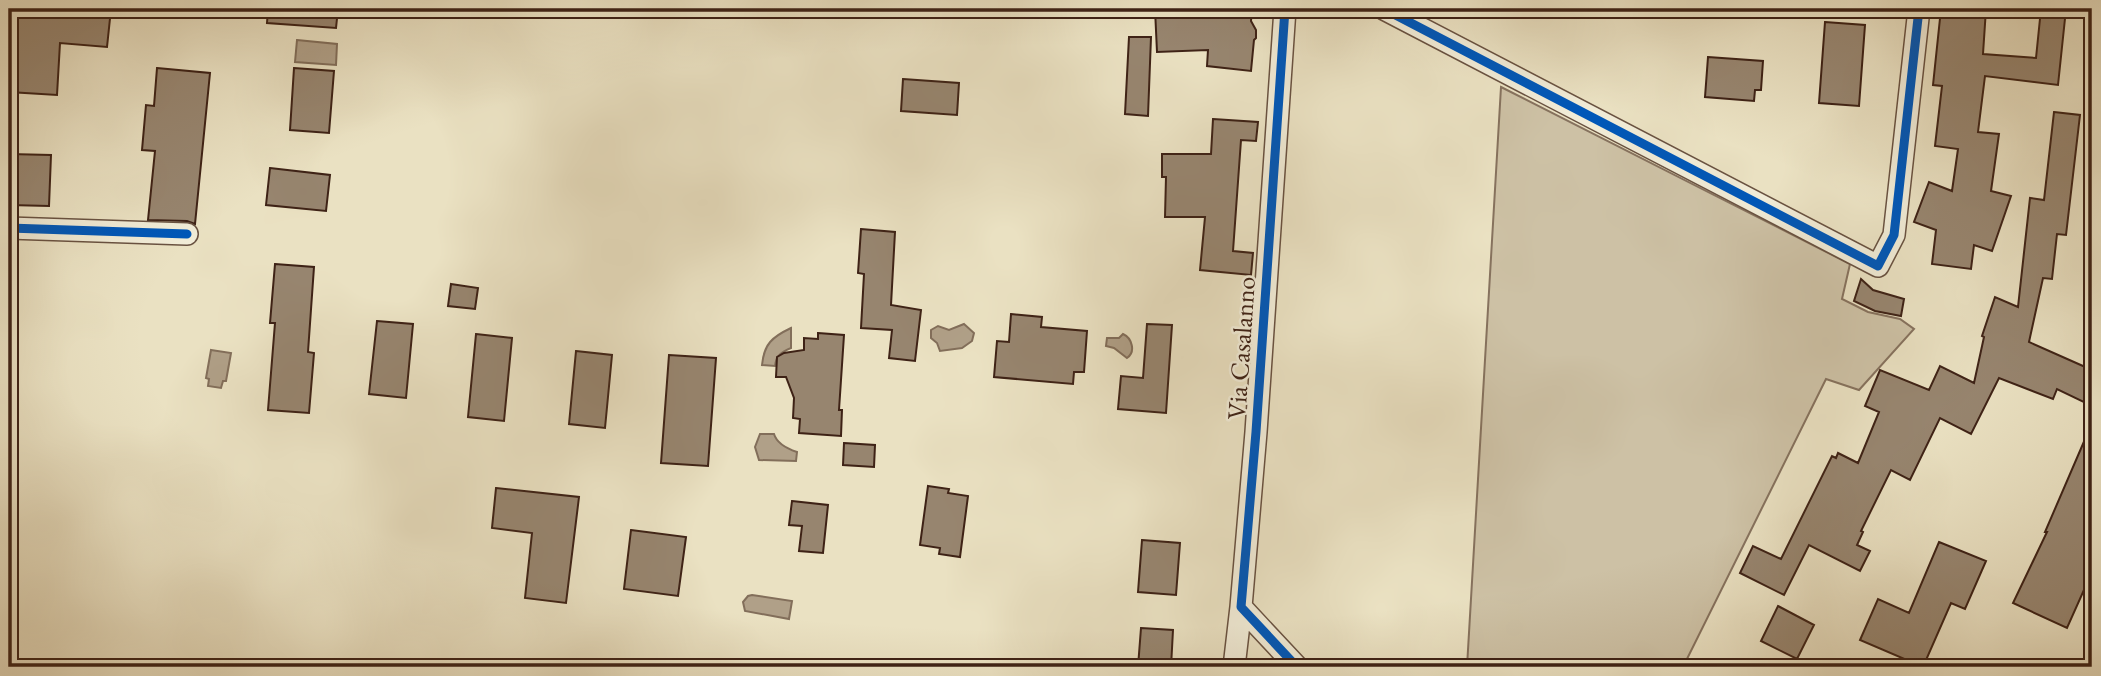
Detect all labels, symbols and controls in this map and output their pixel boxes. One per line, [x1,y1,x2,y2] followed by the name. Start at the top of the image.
[1219,275,1263,421] street label: Via Casalanno

